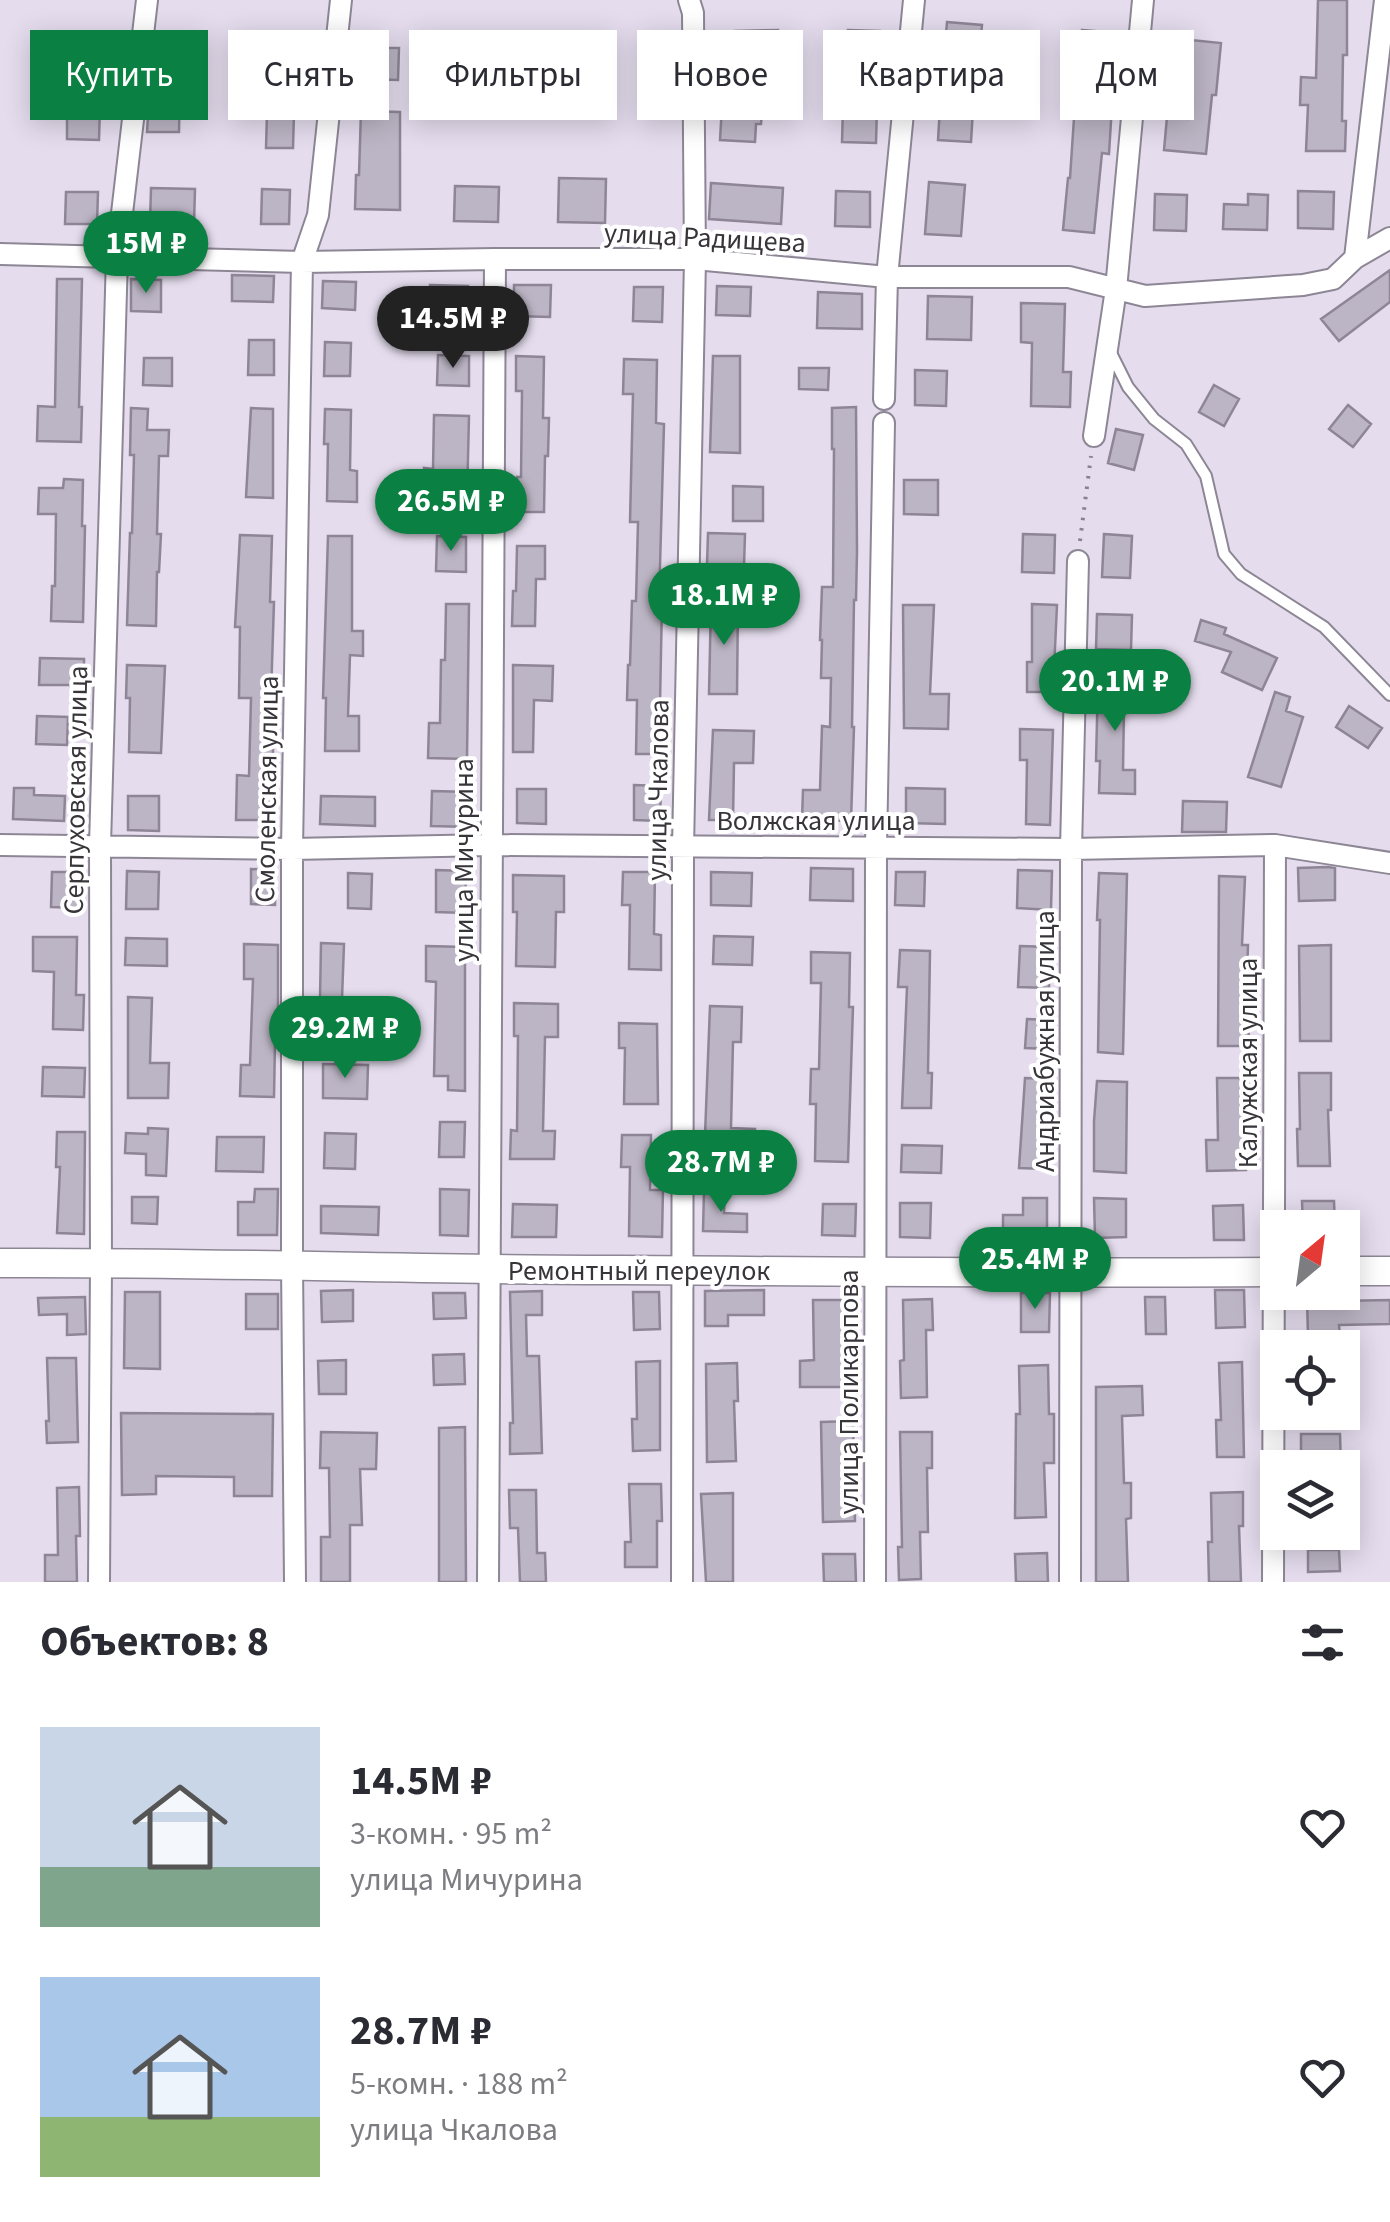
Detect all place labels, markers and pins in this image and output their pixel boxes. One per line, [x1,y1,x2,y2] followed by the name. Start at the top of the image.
[76,211,216,296] pin: 15M ₽
[361,286,545,371] pin: 14.5M ₽
[359,469,543,554] pin: 26.5M ₽
[632,563,816,648] pin: 18.1M ₽
[1023,649,1207,734] pin: 20.1M ₽
[253,996,437,1081] pin: 29.2M ₽
[629,1130,813,1215] pin: 28.7M ₽
[943,1227,1127,1312] pin: 25.4M ₽

